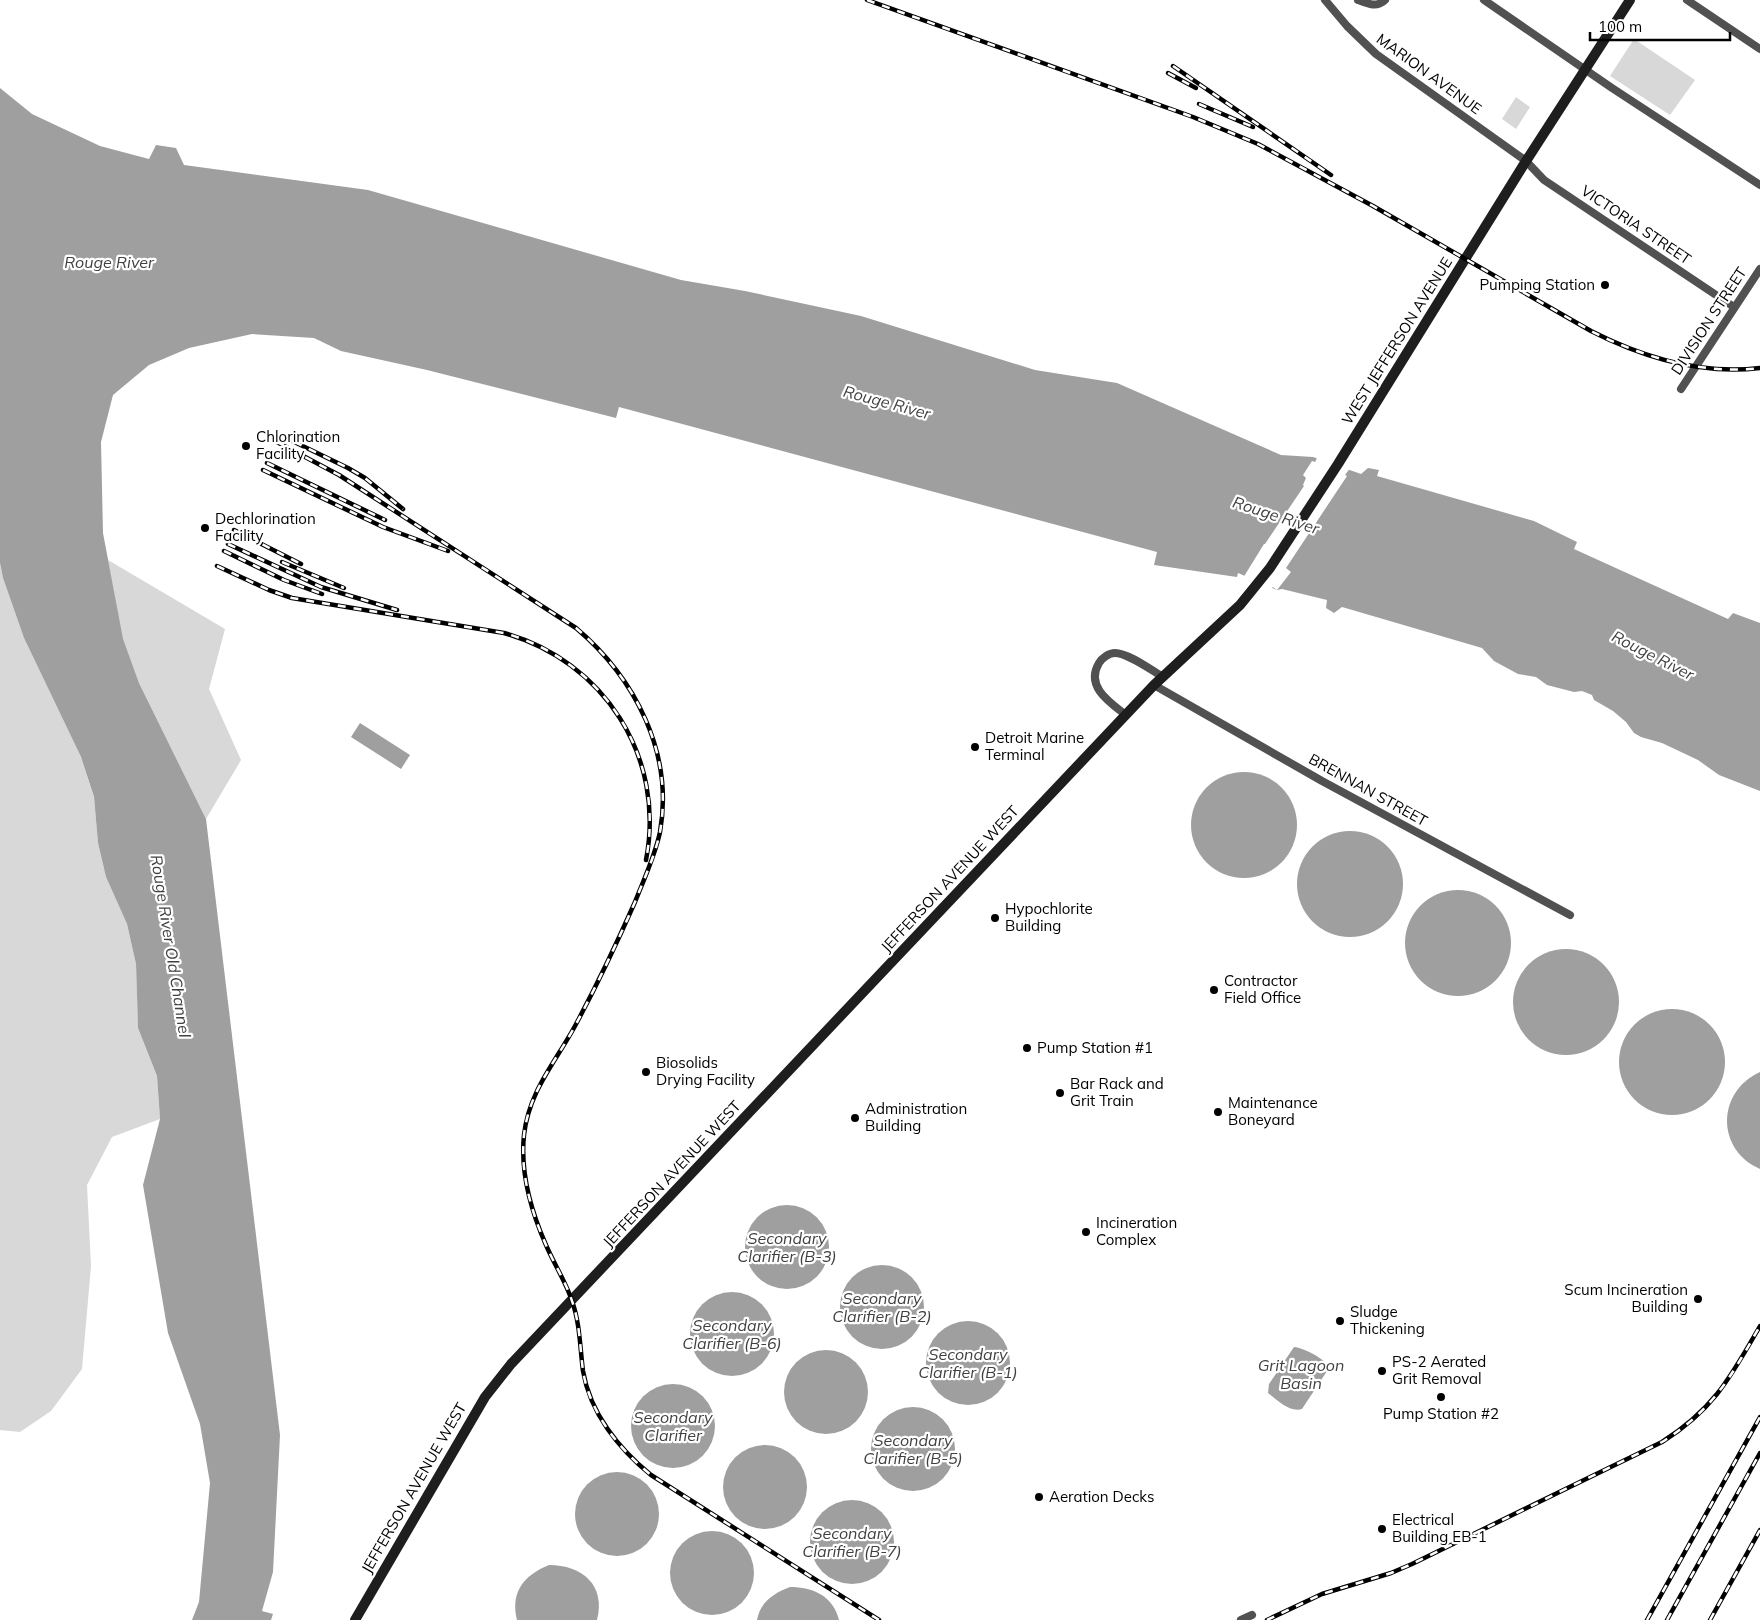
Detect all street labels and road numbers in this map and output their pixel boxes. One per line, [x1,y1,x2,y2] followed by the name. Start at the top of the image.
[1373,29,1486,118] street label: MARION AVENUE
[1578,181,1695,268] street label: VICTORIA STREET
[1337,253,1456,428] street label: WEST JEFFERSON AVENUE
[1667,263,1750,378] street label: DIVISION STREET
[1305,749,1431,830] street label: BRENNAN STREET
[877,801,1023,956] street label: JEFFERSON AVENUE WEST
[599,1096,745,1251] street label: JEFFERSON AVENUE WEST
[357,1399,470,1576] street label: JEFFERSON AVENUE WEST

